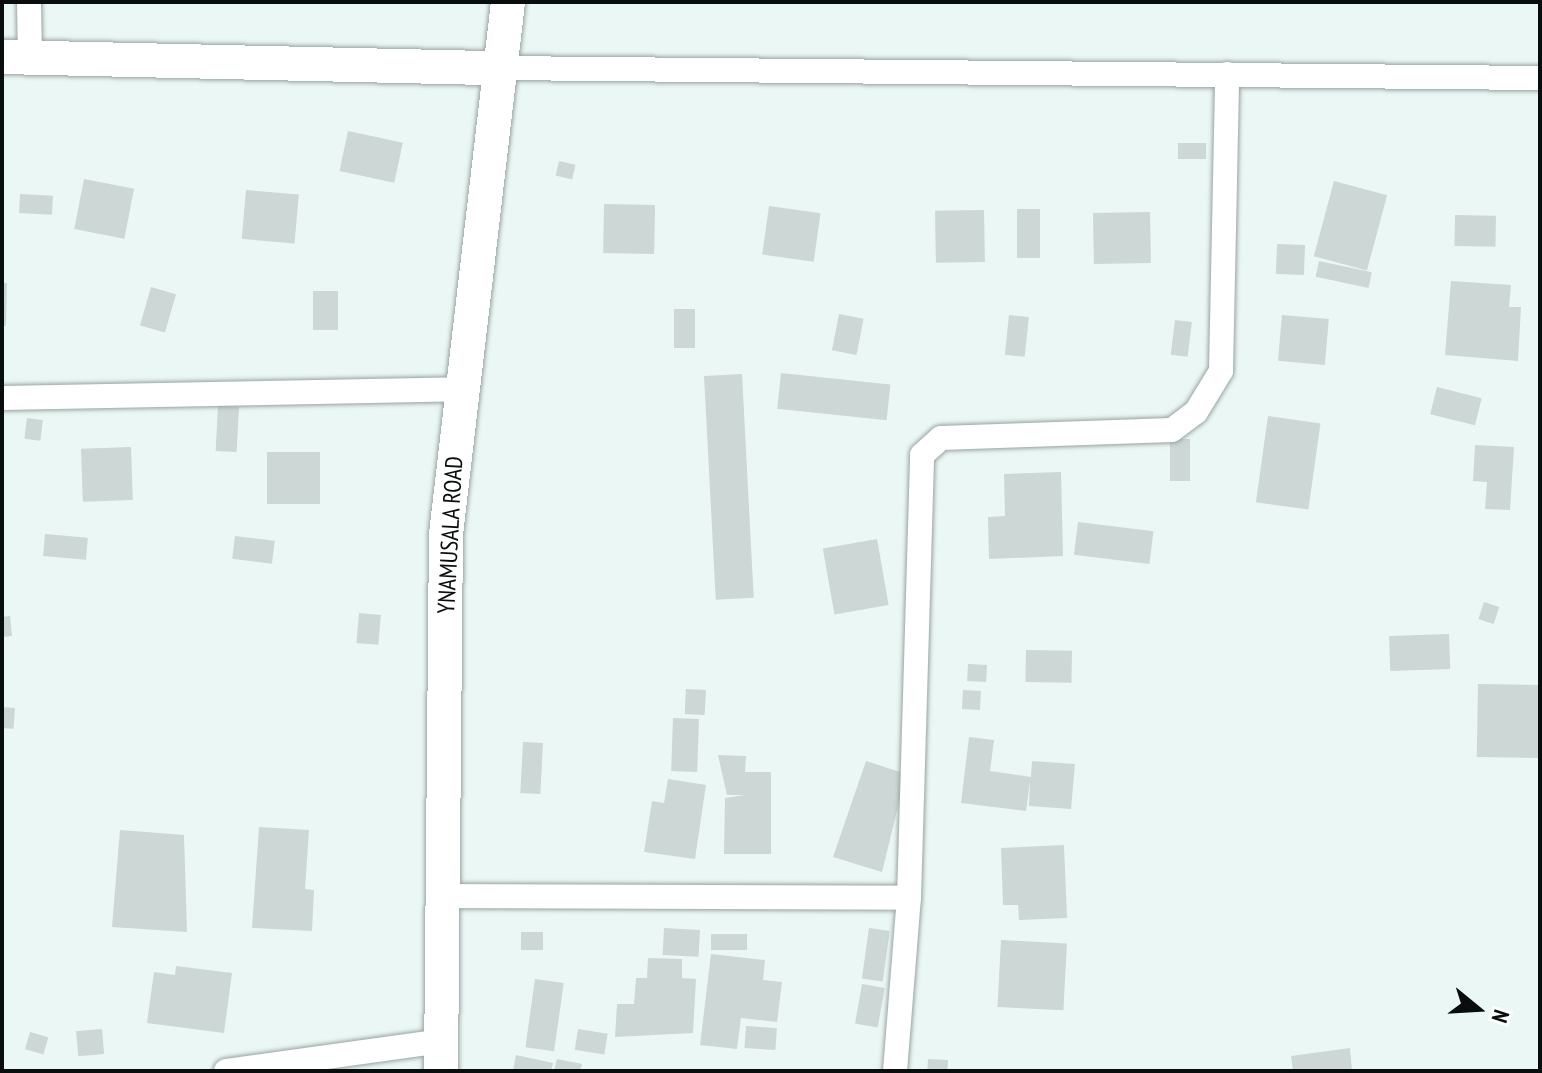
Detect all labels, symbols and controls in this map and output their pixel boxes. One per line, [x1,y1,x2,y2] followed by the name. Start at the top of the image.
[431,455,469,615] street label: YNAMUSALA ROAD
[1438,969,1518,1049] north arrow
[1486,1006,1516,1026] text: N

